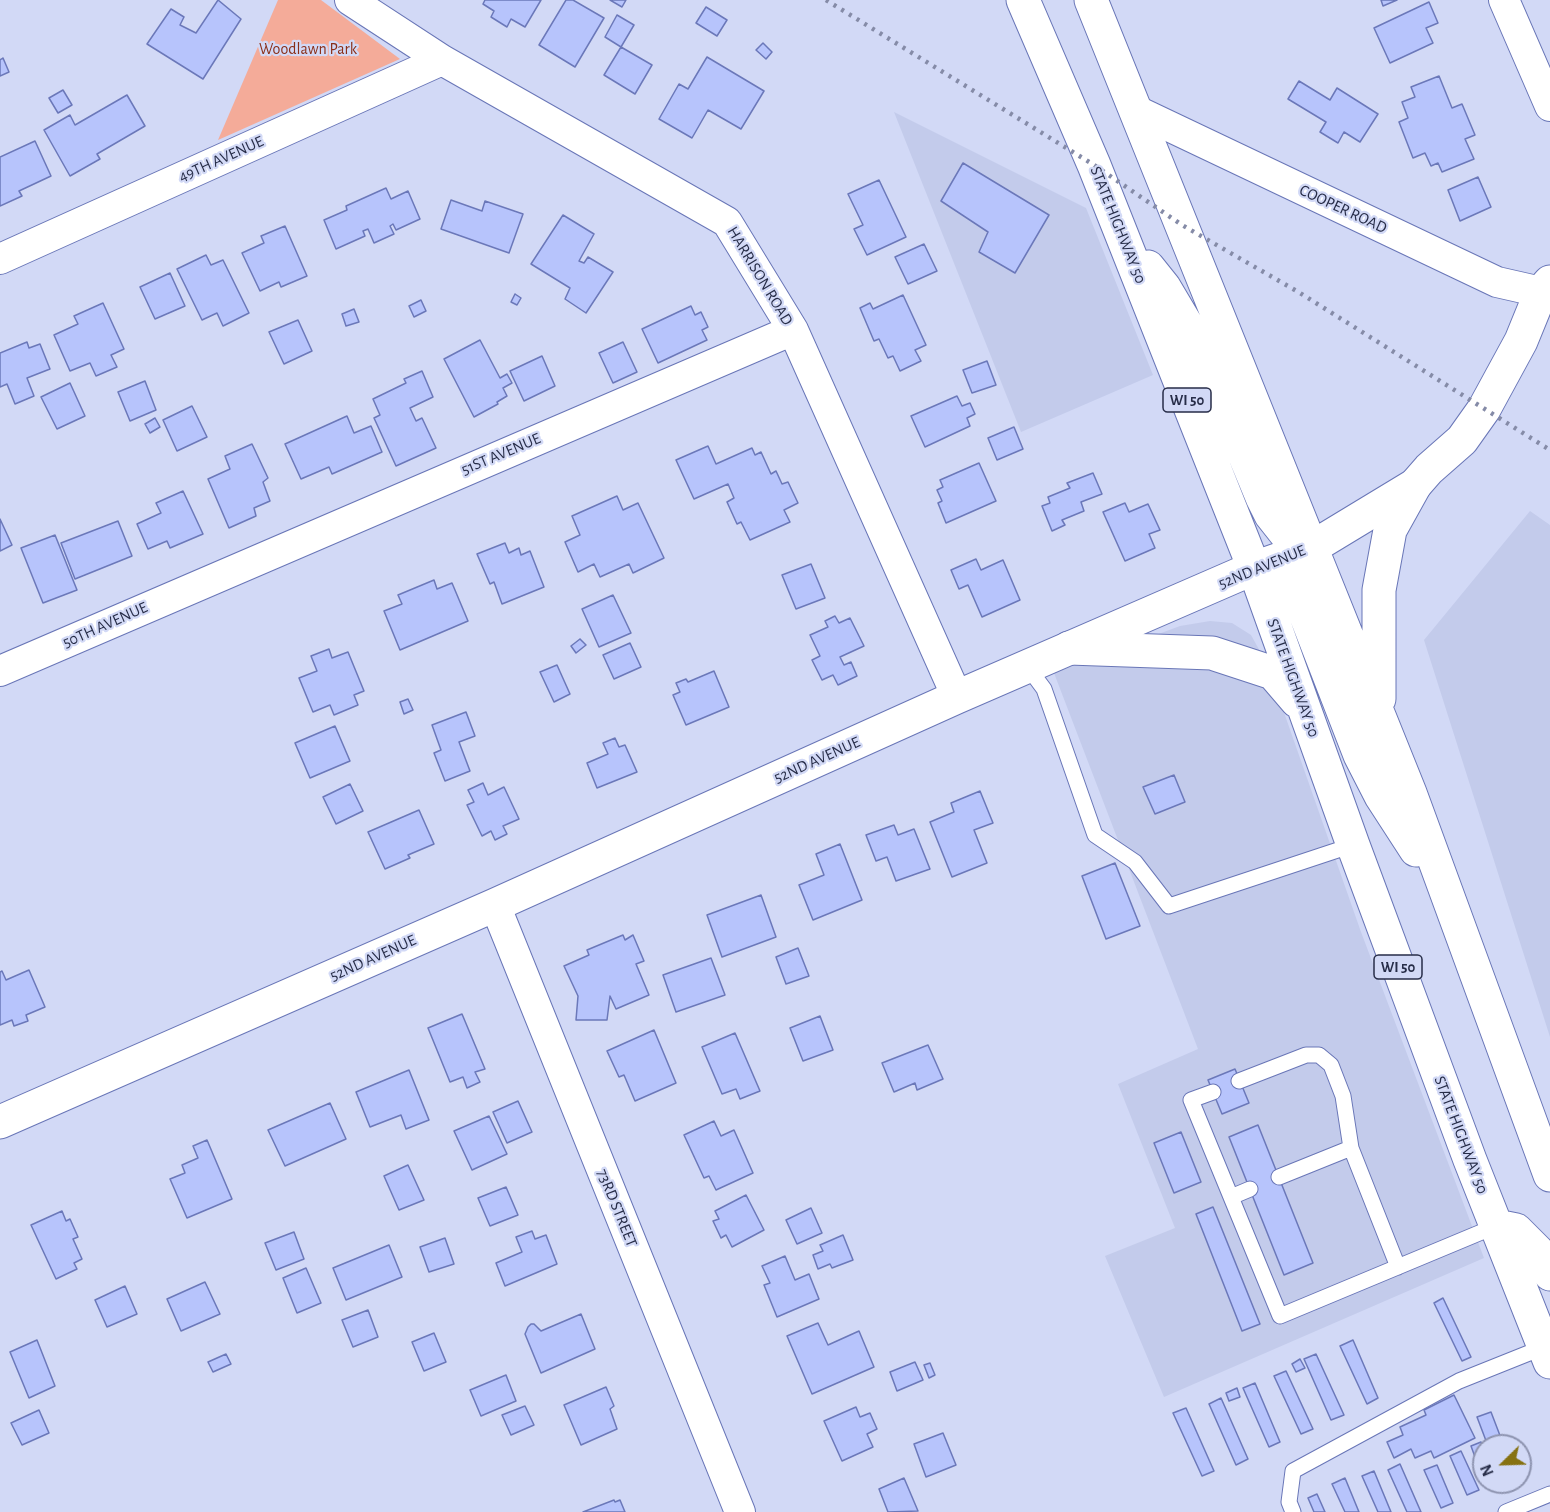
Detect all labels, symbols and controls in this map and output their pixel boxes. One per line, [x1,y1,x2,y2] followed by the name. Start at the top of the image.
[259,39,357,59] park label: Woodlawn Park
[176,132,266,186] street label: 49TH AVENUE
[1086,164,1150,286] street label: STATE HIGHWAY 50
[1296,180,1390,238] street label: COOPER ROAD
[723,223,797,329] street label: HARRISON ROAD
[1163,388,1211,412] road number: WI 50
[458,429,544,479] street label: 51ST AVENUE
[1216,541,1308,593] street label: 52ND AVENUE
[60,598,150,652] street label: 50TH AVENUE
[1263,616,1323,740] street label: STATE HIGHWAY 50
[771,732,863,788] street label: 52ND AVENUE
[327,930,419,986] street label: 52ND AVENUE
[1374,955,1422,979] road number: WI 50
[1430,1073,1492,1197] street label: STATE HIGHWAY 50
[593,1166,641,1250] street label: 73RD STREET
[1472,1434,1532,1494] north arrow
[1478,1462,1497,1478] text: N

